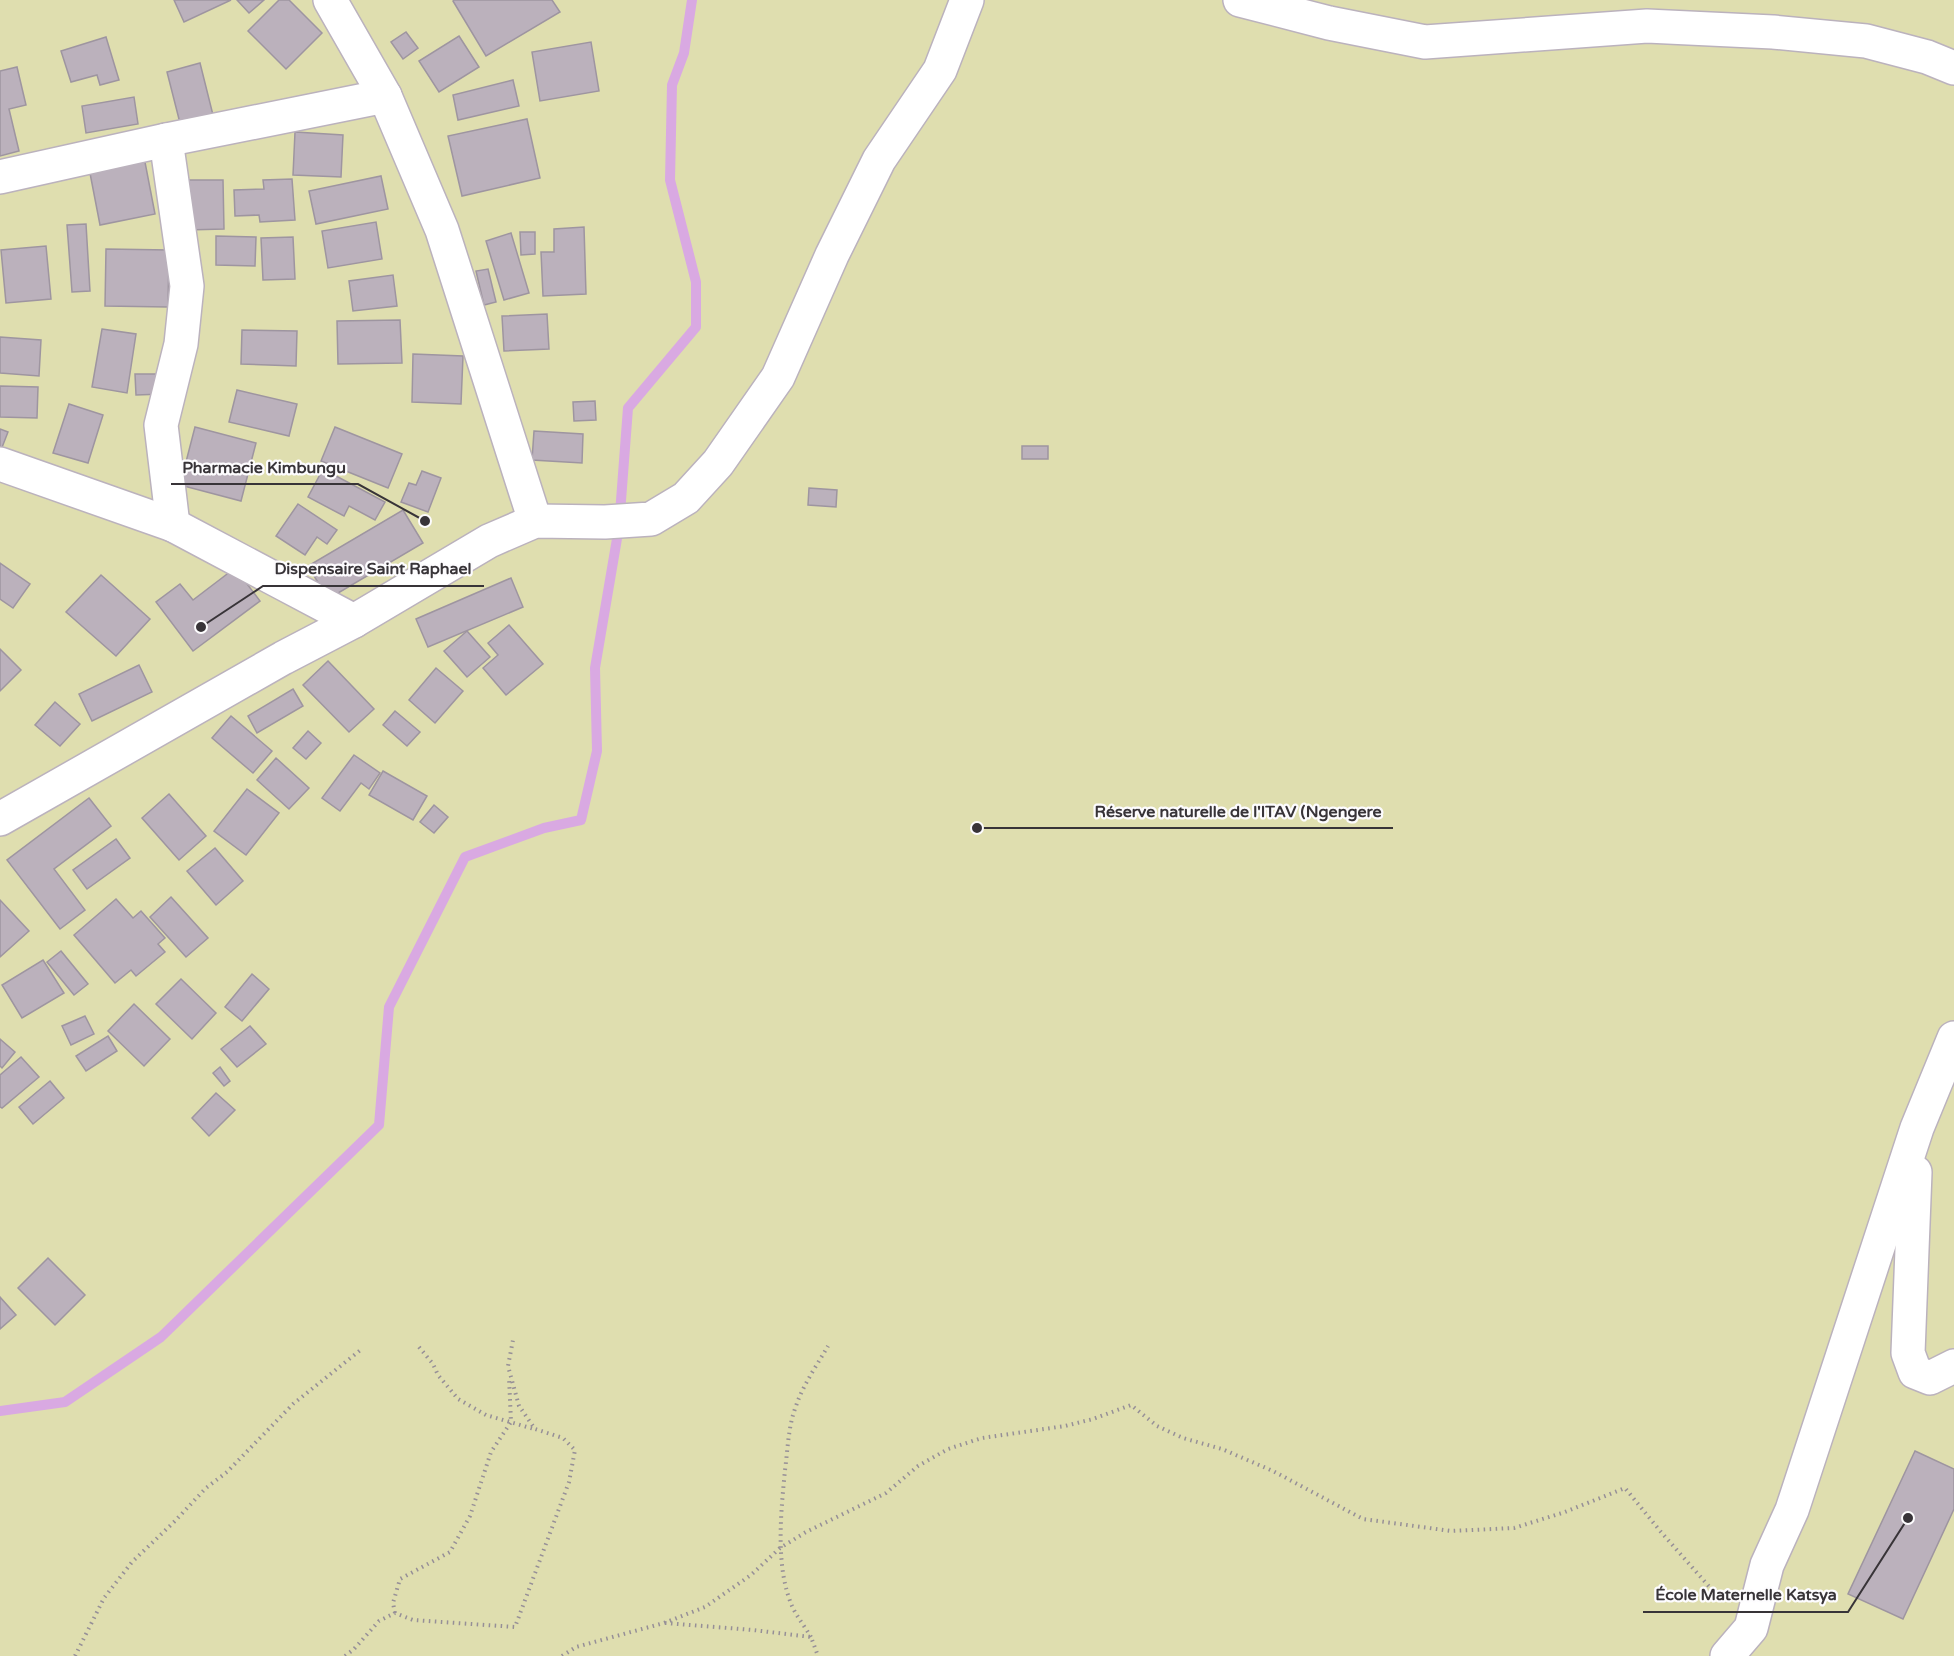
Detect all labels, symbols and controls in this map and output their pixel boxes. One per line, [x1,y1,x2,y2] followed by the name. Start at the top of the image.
[171,450,358,484] callout: Pharmacie Kimbungu
[182,458,346,478] text: Pharmacie Kimbungu
[263,552,484,586] callout: Dispensaire Saint Raphael
[274,559,472,579] text: Dispensaire Saint Raphael
[1083,794,1393,828] callout: Réserve naturelle de l'ITAV (Ngengere
[1095,802,1381,822] text: Réserve naturelle de l'ITAV (Ngengere
[1643,1578,1848,1612] callout: École Maternelle Katsya
[1655,1585,1837,1605] text: École Maternelle Katsya

